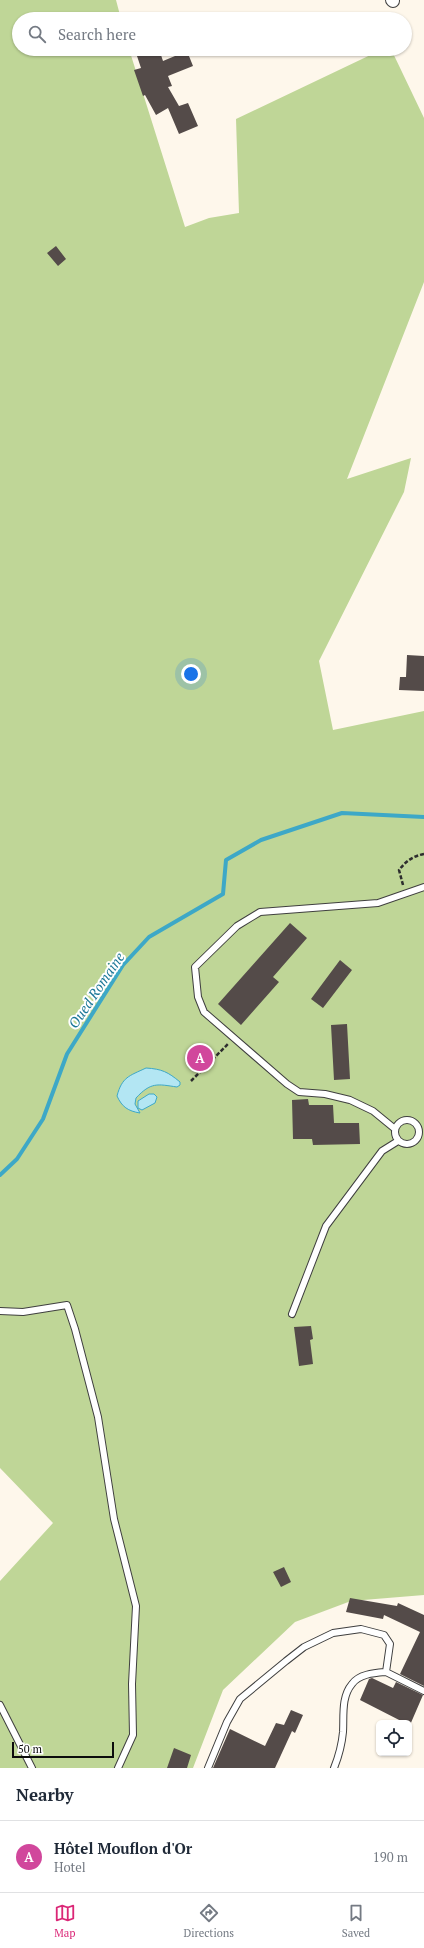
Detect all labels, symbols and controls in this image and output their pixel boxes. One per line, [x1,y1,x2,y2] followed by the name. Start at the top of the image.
[12,12,412,56] search box
[26,23,48,45] icon: search
[58,24,136,44] text: Search here
[181,664,201,684] your location
[64,948,129,1032] water label: Oued Romaine
[187,1043,213,1073] pin: A
[376,1720,412,1756] map controls
[376,1720,412,1756] button: locate
[12,1740,114,1759] scale bar
[18,1742,42,1756] text: 50 m
[16,1783,74,1806] text: Nearby
[54,1838,192,1858] text: Hôtel Mouflon d'Or
[24,1848,34,1866] text: A
[373,1848,408,1866] text: 190 m
[54,1858,86,1876] text: Hotel
[54,1902,76,1940] tab: Map
[183,1902,234,1940] tab: Directions
[342,1902,370,1940] tab: Saved

